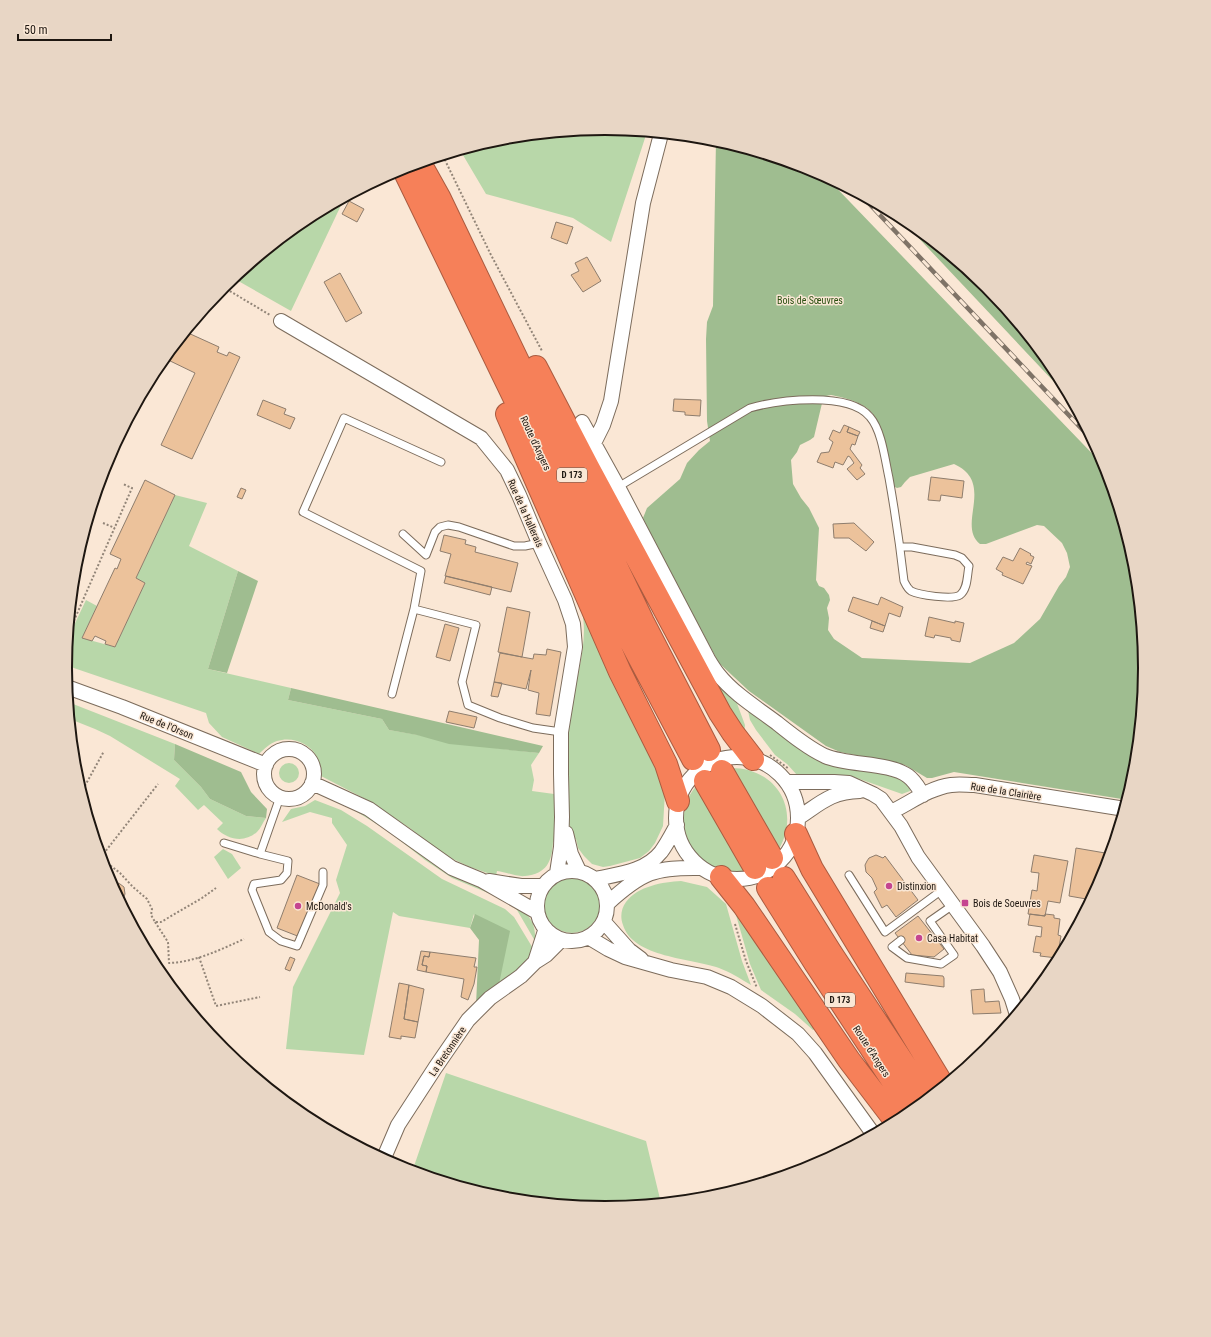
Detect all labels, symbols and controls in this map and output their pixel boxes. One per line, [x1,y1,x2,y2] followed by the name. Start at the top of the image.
[18,16,111,42] scale bar
[24,23,48,37] text: 50 m
[777,295,843,306] park label: Bois de Sœuvres
[518,414,553,473] street label: Route d'Angers
[557,468,587,482] road number: D 173
[506,478,546,549] street label: Rue de la Hallerais
[139,710,195,741] street label: Rue de l'Orson
[970,780,1042,803] street label: Rue de la Clairière
[884,881,894,891] marker: Distinxion
[897,881,936,892] place label: Distinxion
[960,898,970,908] marker: Bois de Soeuvres
[973,898,1041,909] place label: Bois de Soeuvres
[293,901,303,911] marker: McDonald's
[306,901,352,912] place label: McDonald's
[914,933,924,943] marker: Casa Habitat
[927,933,978,944] place label: Casa Habitat
[825,993,855,1007] road number: D 173
[427,1024,468,1078] street label: La Bretonnière
[851,1024,893,1079] street label: Route d'Angers

